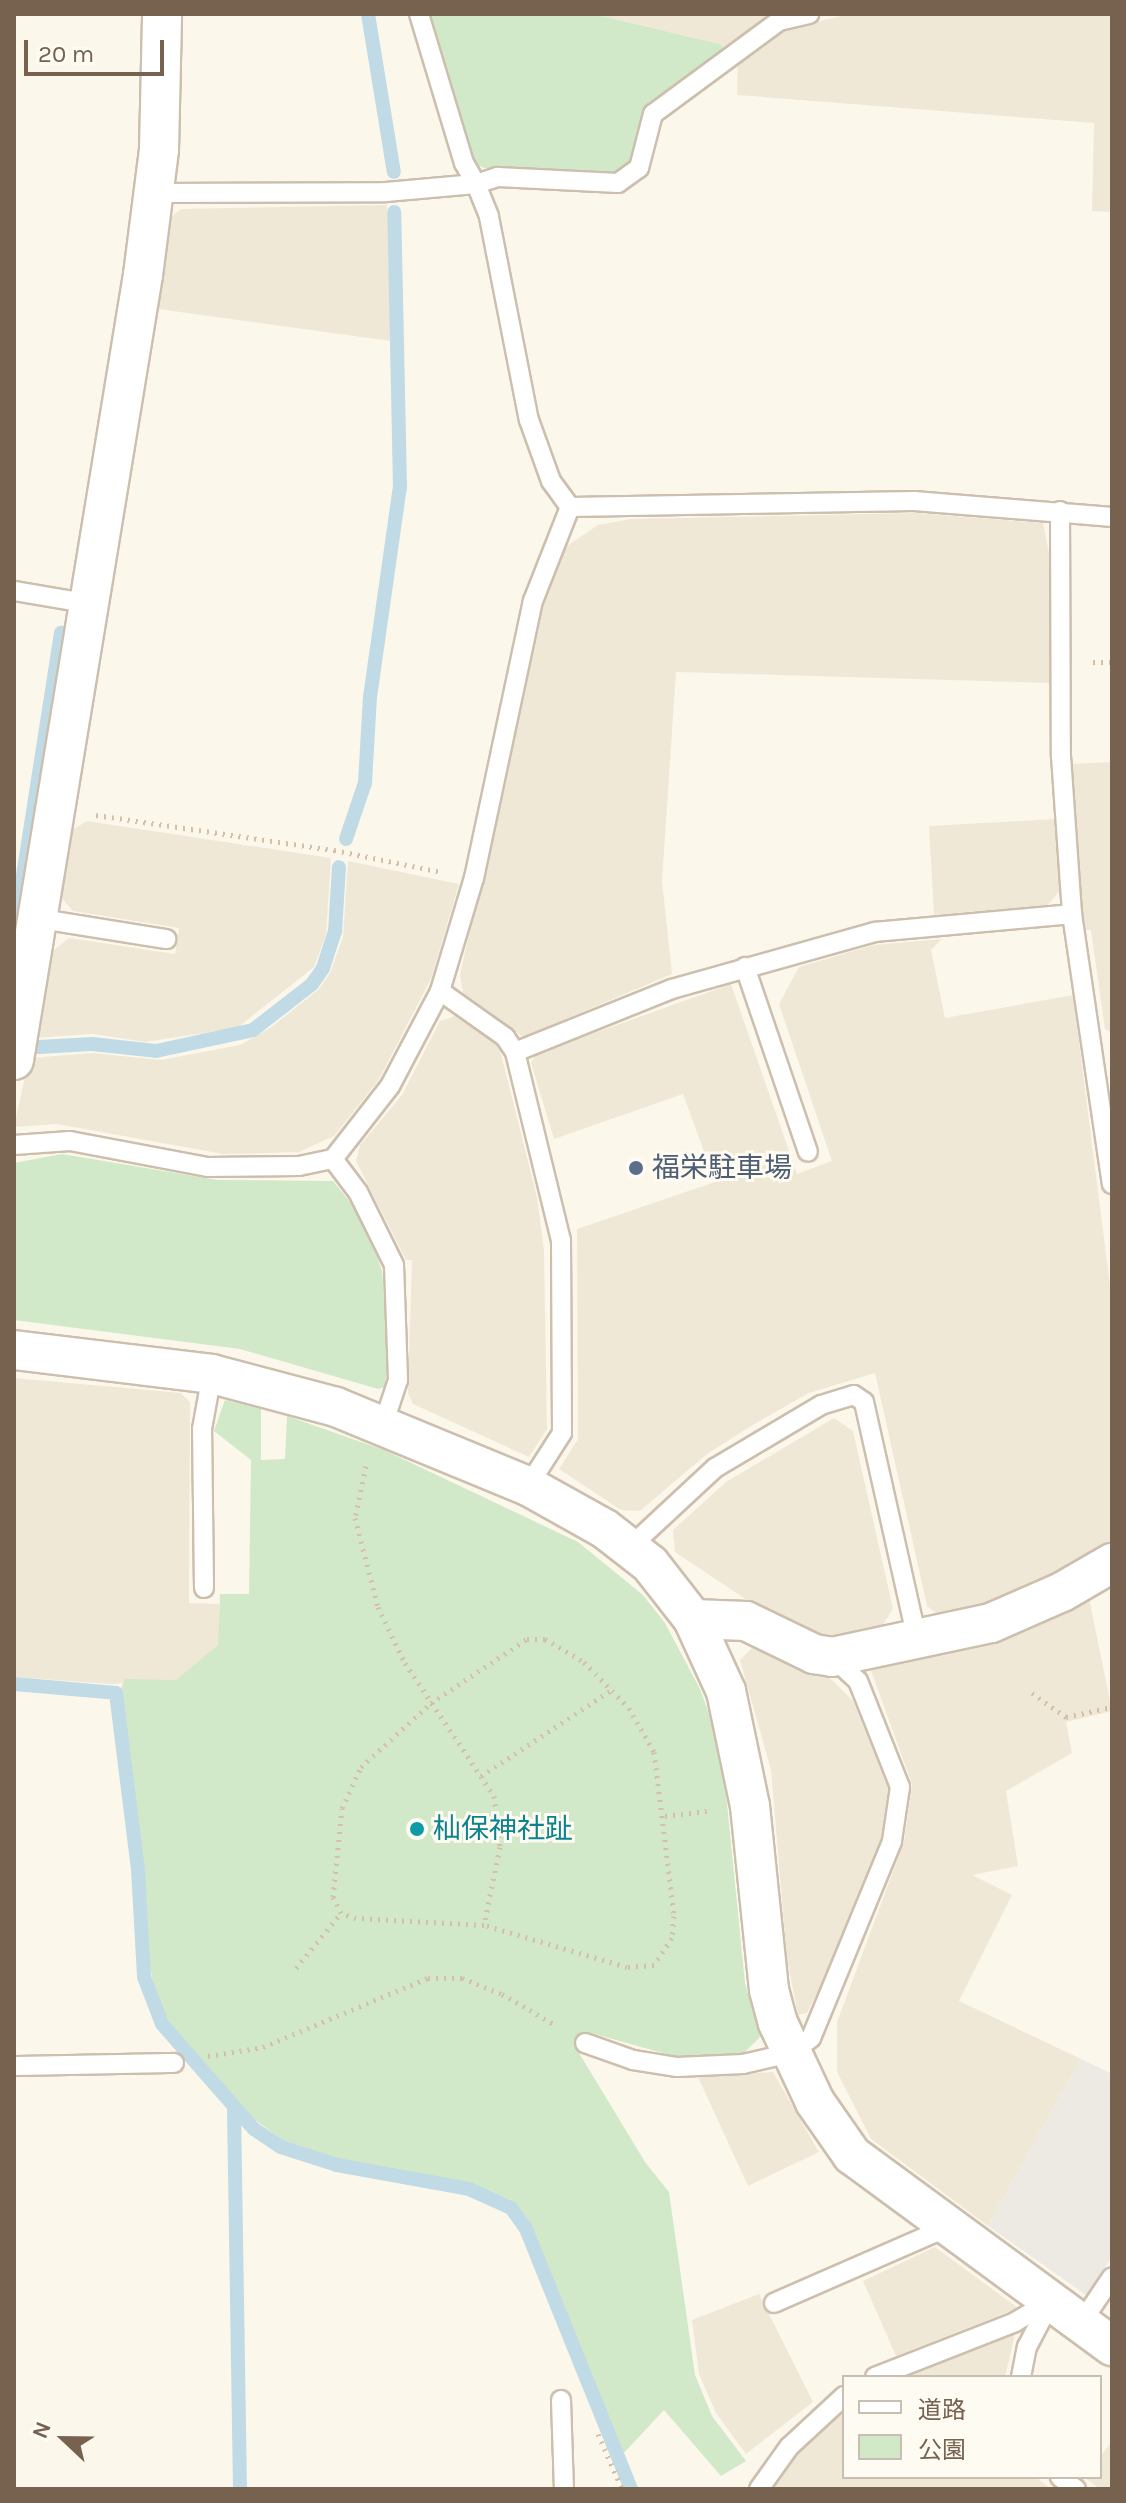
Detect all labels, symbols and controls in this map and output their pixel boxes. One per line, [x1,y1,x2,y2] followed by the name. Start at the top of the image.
[28,24,168,74] scale bar
[38,40,94,68] text: 20 m
[652,1151,792,1185] place label: 福栄駐車場
[627,1159,645,1177] marker: 福栄駐車場
[433,1812,573,1846] place label: 杣保神社趾
[408,1820,426,1838] marker: 杣保神社趾
[842,2375,1102,2479] legend
[918,2396,966,2424] text: 道路
[24,2399,104,2479] north arrow
[27,2418,57,2442] text: N
[918,2436,966,2464] text: 公園

